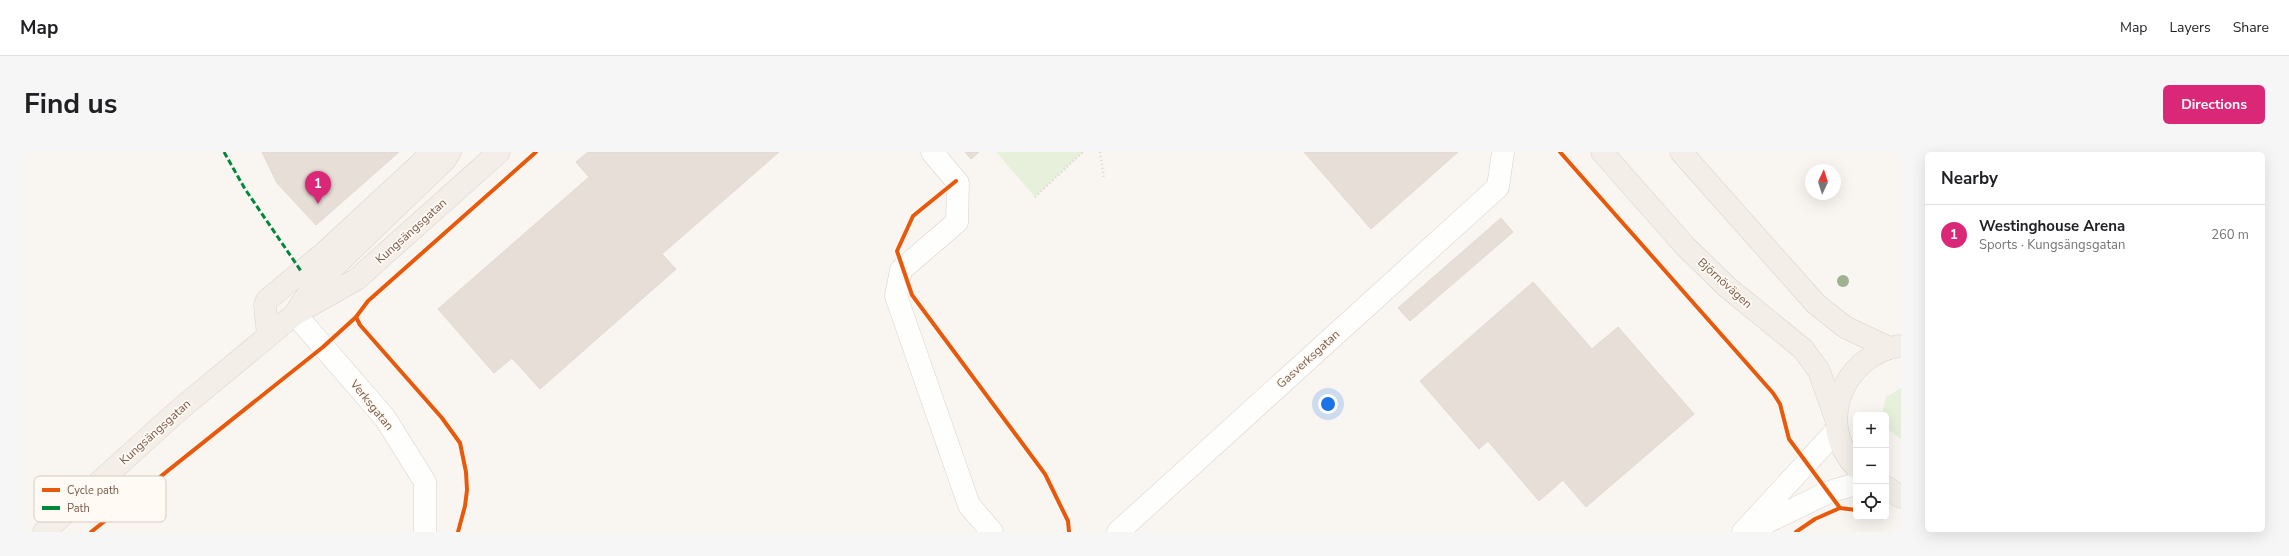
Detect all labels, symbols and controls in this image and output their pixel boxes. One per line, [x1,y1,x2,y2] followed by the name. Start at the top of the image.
[20,15,58,41] text: Map
[2120,18,2147,37] text: Map
[2169,18,2211,37] text: Layers
[2233,18,2269,37] text: Share
[24,85,118,123] text: Find us
[2163,85,2265,124] button: Directions
[1805,164,1841,200] north arrow
[1941,167,1998,190] text: Nearby
[305,171,331,204] pin: 1
[372,195,450,267] street label: Kungsängsgatan
[1979,216,2125,236] text: Westinghouse Arena
[1950,226,1958,244] text: 1
[2211,226,2249,244] text: 260 m
[1979,236,2125,254] text: Sports · Kungsängsgatan
[1694,254,1756,312] street label: Björnövägen
[1273,326,1343,392] street label: Gasverksgatan
[346,376,397,434] street label: Verksgatan
[1318,394,1338,414] your location
[116,396,194,468] street label: Kungsängsgatan
[1853,412,1889,520] map controls
[1853,412,1889,448] button: +
[1853,448,1889,484] button: −
[34,476,166,522] legend
[67,483,119,498] text: Cycle path
[1853,484,1889,520] button: locate
[67,501,90,516] text: Path

